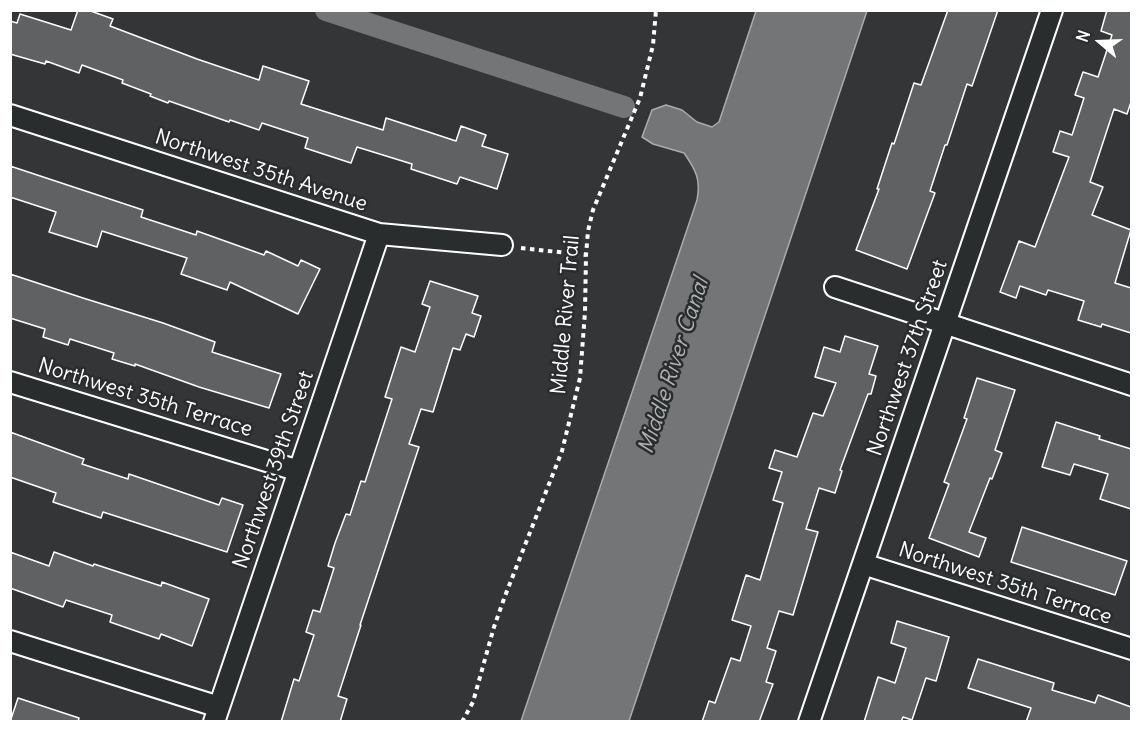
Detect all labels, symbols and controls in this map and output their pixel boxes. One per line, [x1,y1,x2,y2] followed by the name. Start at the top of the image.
[1070,12,1130,72] north arrow
[1072,28,1094,45] text: N
[152,125,370,217] street label: Northwest 35th Avenue
[546,234,586,396] street label: Middle River Trail
[863,257,953,459] street label: Northwest 37th Street
[633,275,715,457] water label: Middle River Canal
[35,353,255,443] street label: Northwest 35th Terrace
[228,368,320,572] street label: Northwest 39th Street
[895,538,1115,630] street label: Northwest 35th Terrace

